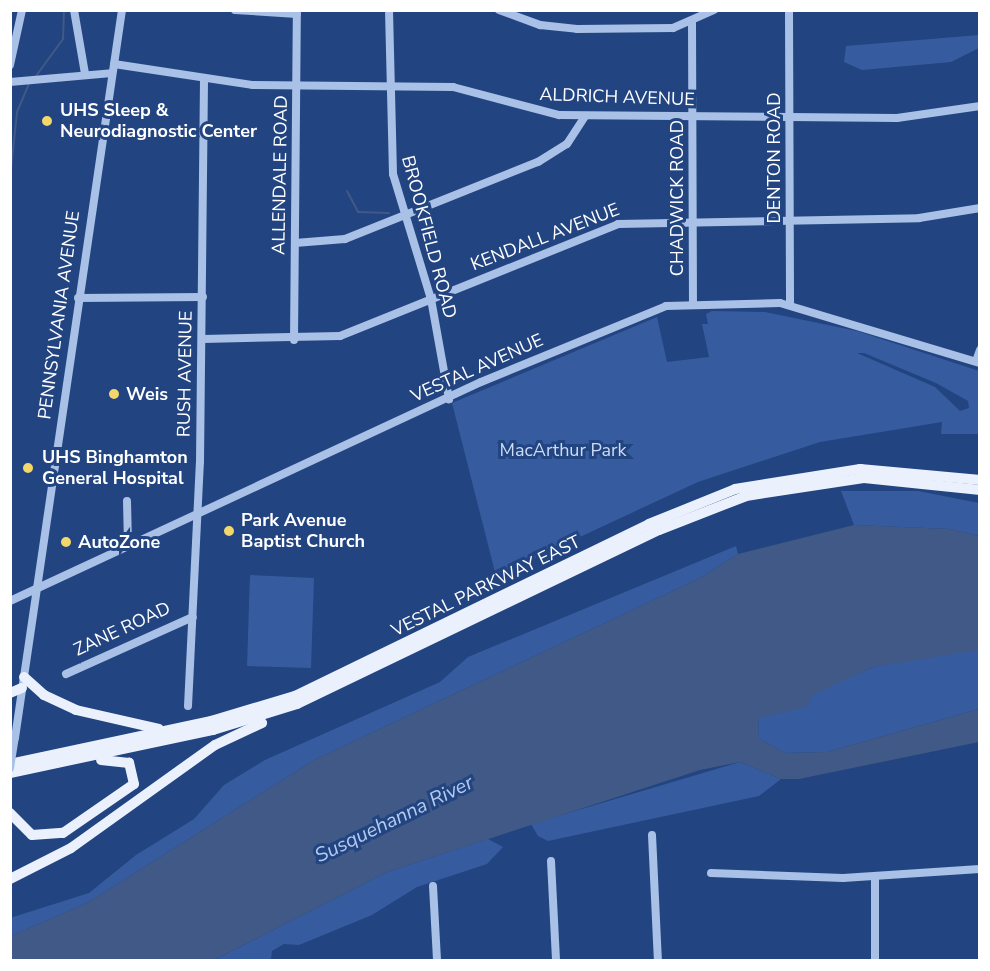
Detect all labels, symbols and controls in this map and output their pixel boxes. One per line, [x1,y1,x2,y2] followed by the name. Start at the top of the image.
[539,83,695,111] street label: ALDRICH AVENUE
[763,93,785,223] street label: DENTON ROAD
[268,95,292,255] street label: ALLENDALE ROAD
[60,100,257,142] place label: UHS Sleep & Neurodiagnostic Center
[38,112,56,130] marker: UHS Sleep & Neurodiagnostic Center
[666,120,688,276] street label: CHADWICK ROAD
[397,153,461,321] street label: BROOKFIELD ROAD
[468,199,622,275] street label: KENDALL AVENUE
[34,209,84,421] street label: PENNSYLVANIA AVENUE
[173,311,197,437] street label: RUSH AVENUE
[408,329,546,407] street label: VESTAL AVENUE
[126,383,168,405] place label: Weis
[107,387,121,401] marker: Weis
[500,439,626,461] park label: MacArthur Park
[42,447,188,490] place label: UHS Binghamton General Hospital
[19,459,37,477] marker: UHS Binghamton General Hospital
[241,510,365,552] place label: Park Avenue Baptist Church
[222,524,236,538] marker: Park Avenue Baptist Church
[78,531,160,553] place label: AutoZone
[388,531,584,641] street label: VESTAL PARKWAY EAST
[59,535,73,549] marker: AutoZone
[70,597,174,661] street label: ZANE ROAD
[311,770,477,868] water label: Susquehanna River

